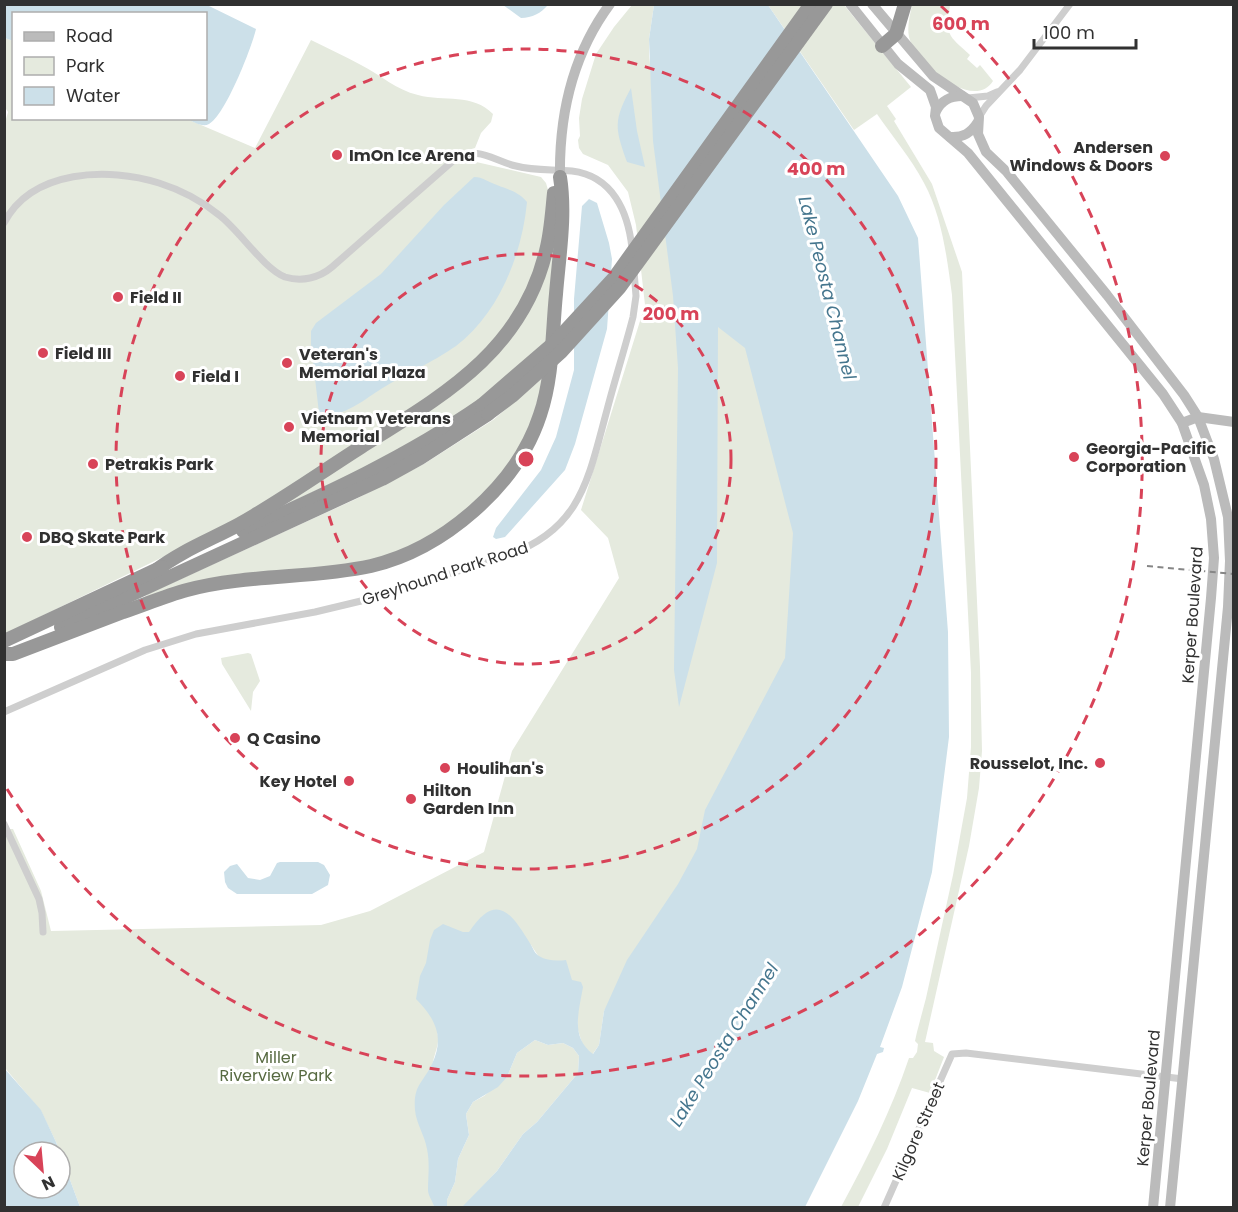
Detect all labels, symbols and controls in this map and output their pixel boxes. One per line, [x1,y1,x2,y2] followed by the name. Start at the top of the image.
[932,11,990,36] text: 600 m
[12,12,207,120] legend
[1034,12,1136,50] scale bar
[1043,20,1095,45] text: 100 m
[66,23,113,48] text: Road
[66,53,105,78] text: Park
[66,83,120,108] text: Water
[1009,136,1153,177] place label: Andersen Windows & Doors
[349,144,475,167] place label: ImOn Ice Arena
[330,148,344,162] marker: ImOn Ice Arena
[1158,149,1172,163] marker: Andersen Windows & Doors
[787,156,845,181] text: 400 m
[793,193,863,383] water label: Lake Peosta Channel
[130,286,182,309] place label: Field II
[111,290,125,304] marker: Field II
[643,301,699,326] text: 200 m
[55,342,111,365] place label: Field III
[299,343,426,384] place label: Veteran's Memorial Plaza
[36,346,50,360] marker: Field III
[280,356,294,370] marker: Veteran's Memorial Plaza
[192,365,239,388] place label: Field I
[173,369,187,383] marker: Field I
[301,407,451,448] place label: Vietnam Veterans Memorial
[282,420,296,434] marker: Vietnam Veterans Memorial
[1086,437,1217,478] place label: Georgia-Pacific Corporation
[516,449,536,469] centre of rings
[1067,450,1081,464] marker: Georgia-Pacific Corporation
[105,453,214,476] place label: Petrakis Park
[86,457,100,471] marker: Petrakis Park
[39,526,165,549] place label: DBQ Skate Park
[20,530,34,544] marker: DBQ Skate Park
[359,536,531,611] street label: Greyhound Park Road
[1176,546,1209,684] street label: Kerper Boulevard
[247,727,321,750] place label: Q Casino
[228,731,242,745] marker: Q Casino
[970,752,1088,775] place label: Rousselot, Inc.
[1093,756,1107,770] marker: Rousselot, Inc.
[457,757,544,780] place label: Houlihan's
[438,761,452,775] marker: Houlihan's
[260,770,337,793] place label: Key Hotel
[342,774,356,788] marker: Key Hotel
[423,779,514,820] place label: Hilton Garden Inn
[404,792,418,806] marker: Hilton Garden Inn
[663,958,784,1131] water label: Lake Peosta Channel
[1131,1029,1166,1167] street label: Kerper Boulevard
[219,1046,333,1087] park label: Miller Riverview Park
[886,1078,950,1184] street label: Kilgore Street
[12,1140,72,1200] north arrow
[38,1170,59,1196] text: N

